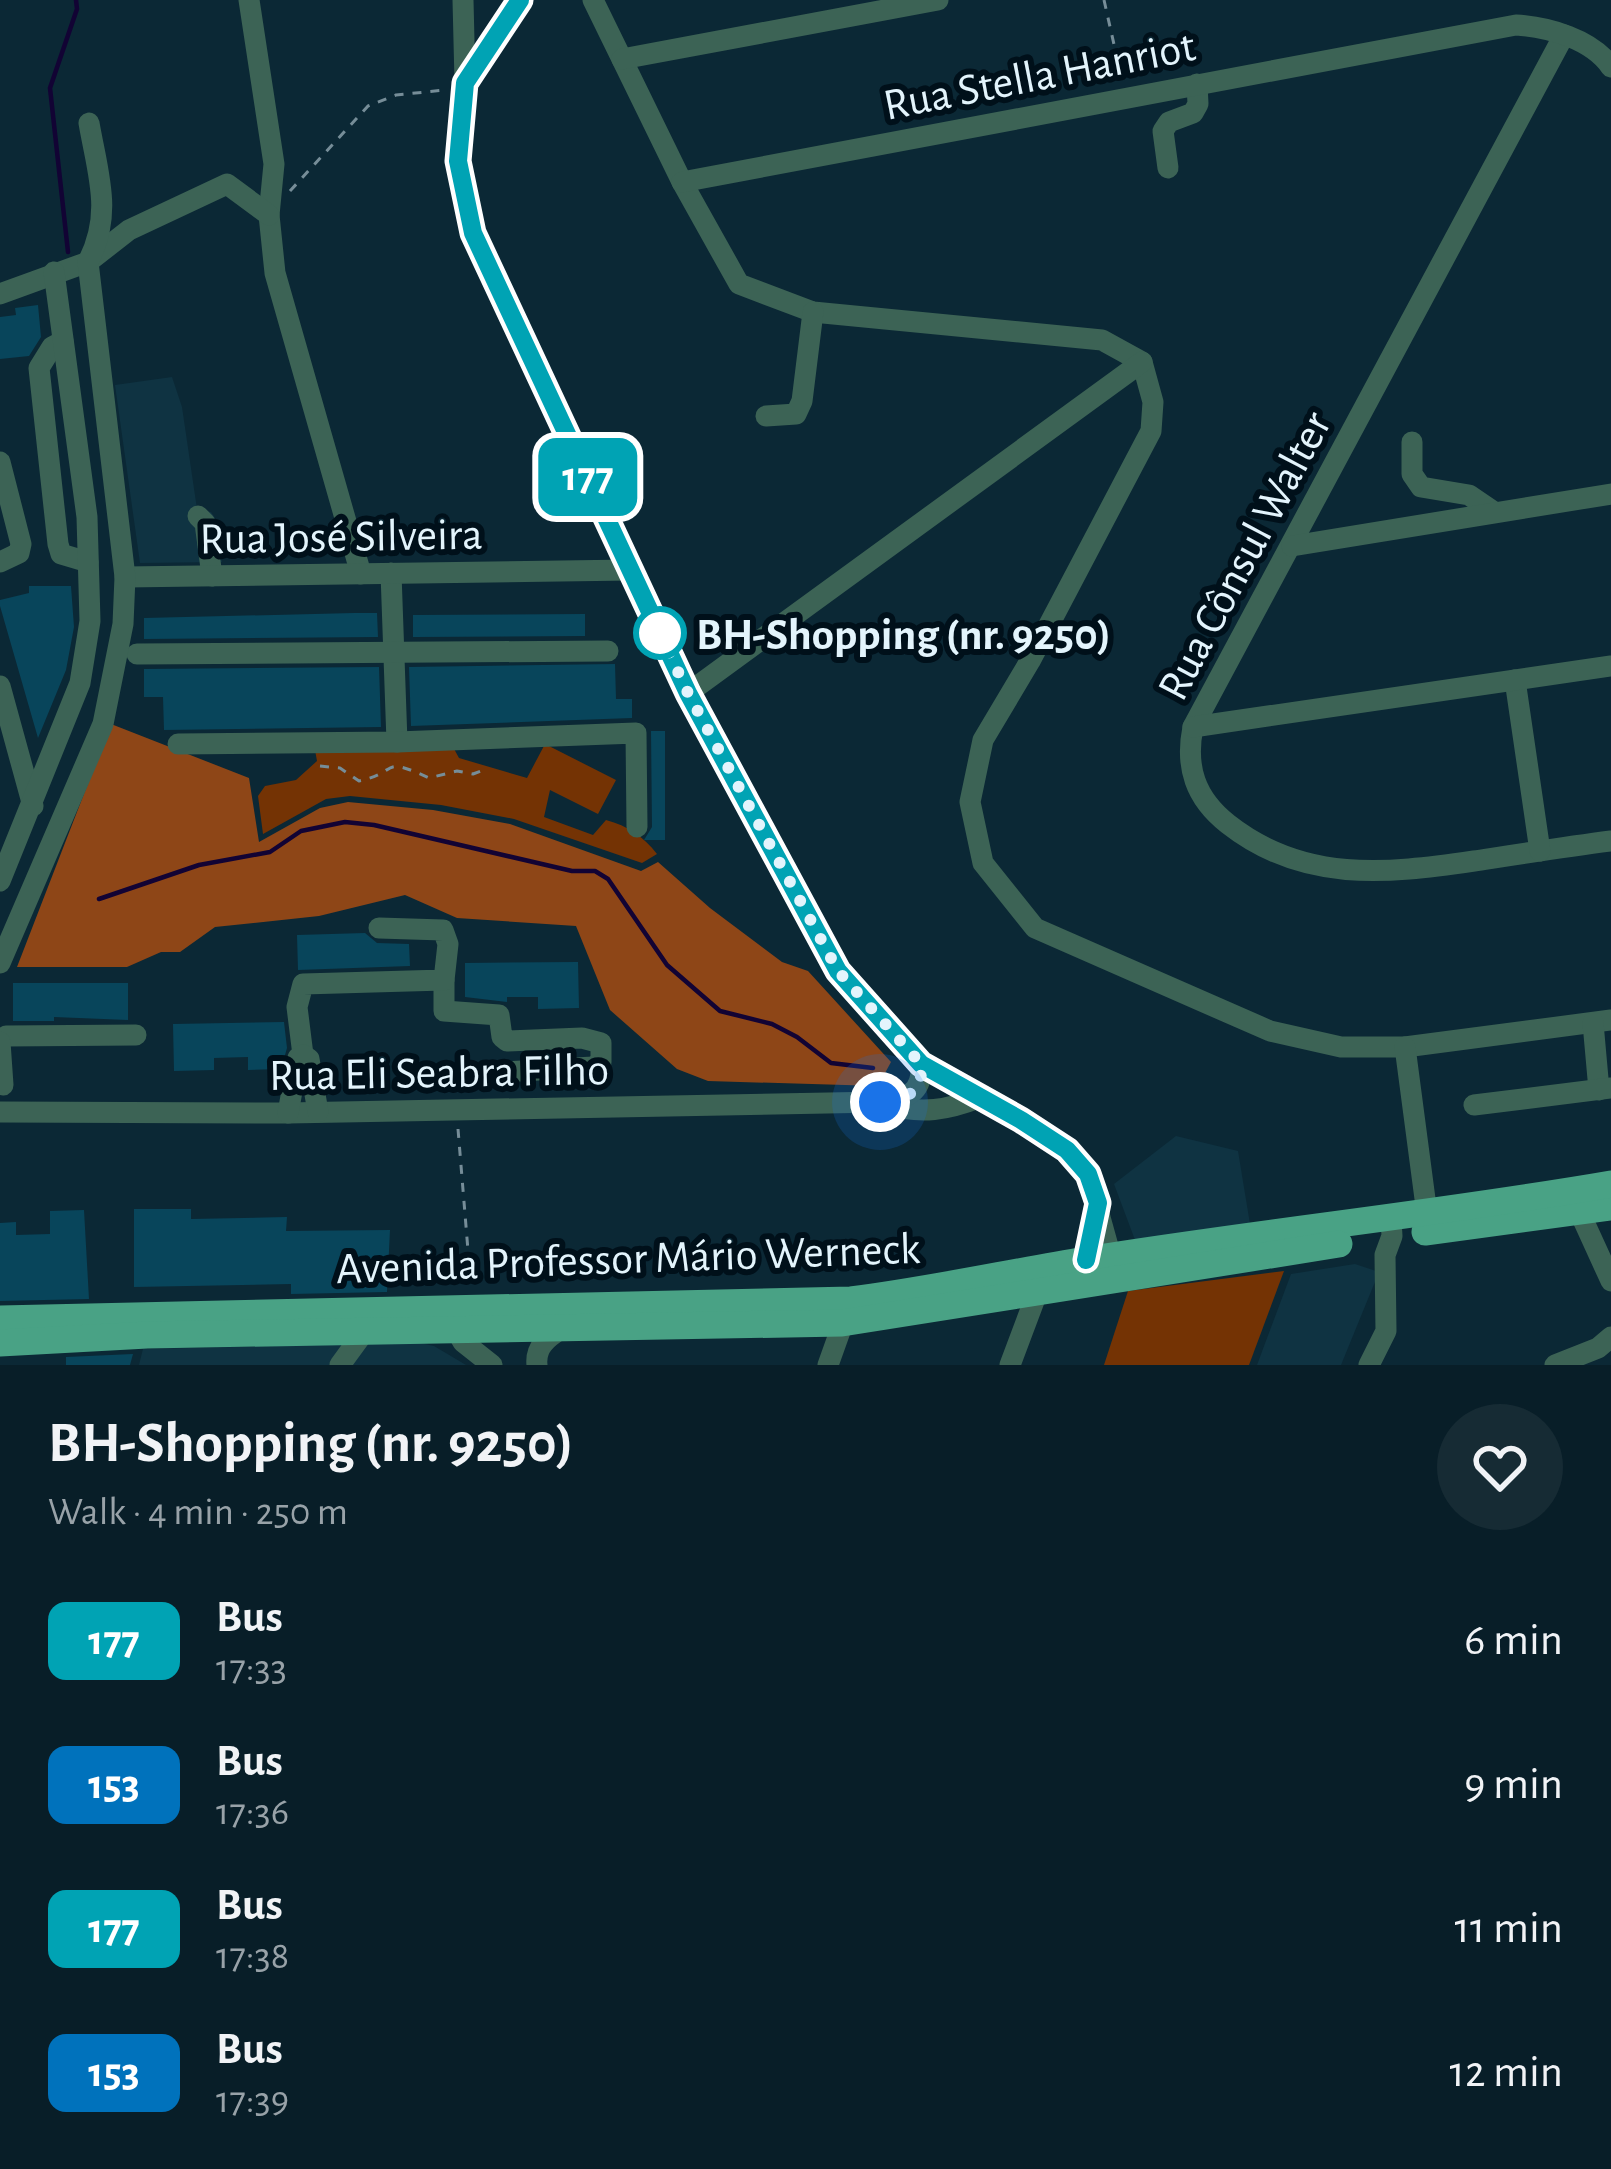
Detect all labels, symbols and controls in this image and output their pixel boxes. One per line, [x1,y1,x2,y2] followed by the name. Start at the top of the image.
[880,24,1199,129] street label: Rua Stella Hanriot
[1150,404,1340,708] street label: Rua Cônsul Walter
[519,438,657,516] line badge: 177
[562,456,614,498] text: 177
[199,513,483,562] street label: Rua José Silveira
[635,608,685,658] marker: BH-Shopping (nr. 9250)
[696,613,1111,658] place label: BH-Shopping (nr. 9250)
[269,1048,610,1099] street label: Rua Eli Seabra Filho
[850,1072,910,1132] your location
[335,1227,921,1292] street label: Avenida Professor Mário Werneck
[1437,1404,1563,1530] button: heart
[48,1415,574,1472] text: BH-Shopping (nr. 9250)
[48,1493,348,1532] text: Walk · 4 min · 250 m
[216,1595,283,1640] text: Bus
[1464,1618,1563,1663] text: 6 min
[88,1620,140,1662] text: 177
[216,1649,287,1688] text: 17:33
[216,1739,283,1784] text: Bus
[1464,1762,1563,1807] text: 9 min
[88,1764,140,1806] text: 153
[216,1793,289,1832] text: 17:36
[216,1883,283,1928] text: Bus
[1455,1906,1563,1951] text: 11 min
[88,1908,140,1950] text: 177
[216,1937,289,1976] text: 17:38
[216,2027,283,2072] text: Bus
[1450,2050,1563,2095] text: 12 min
[88,2052,140,2094] text: 153
[216,2081,289,2120] text: 17:39

